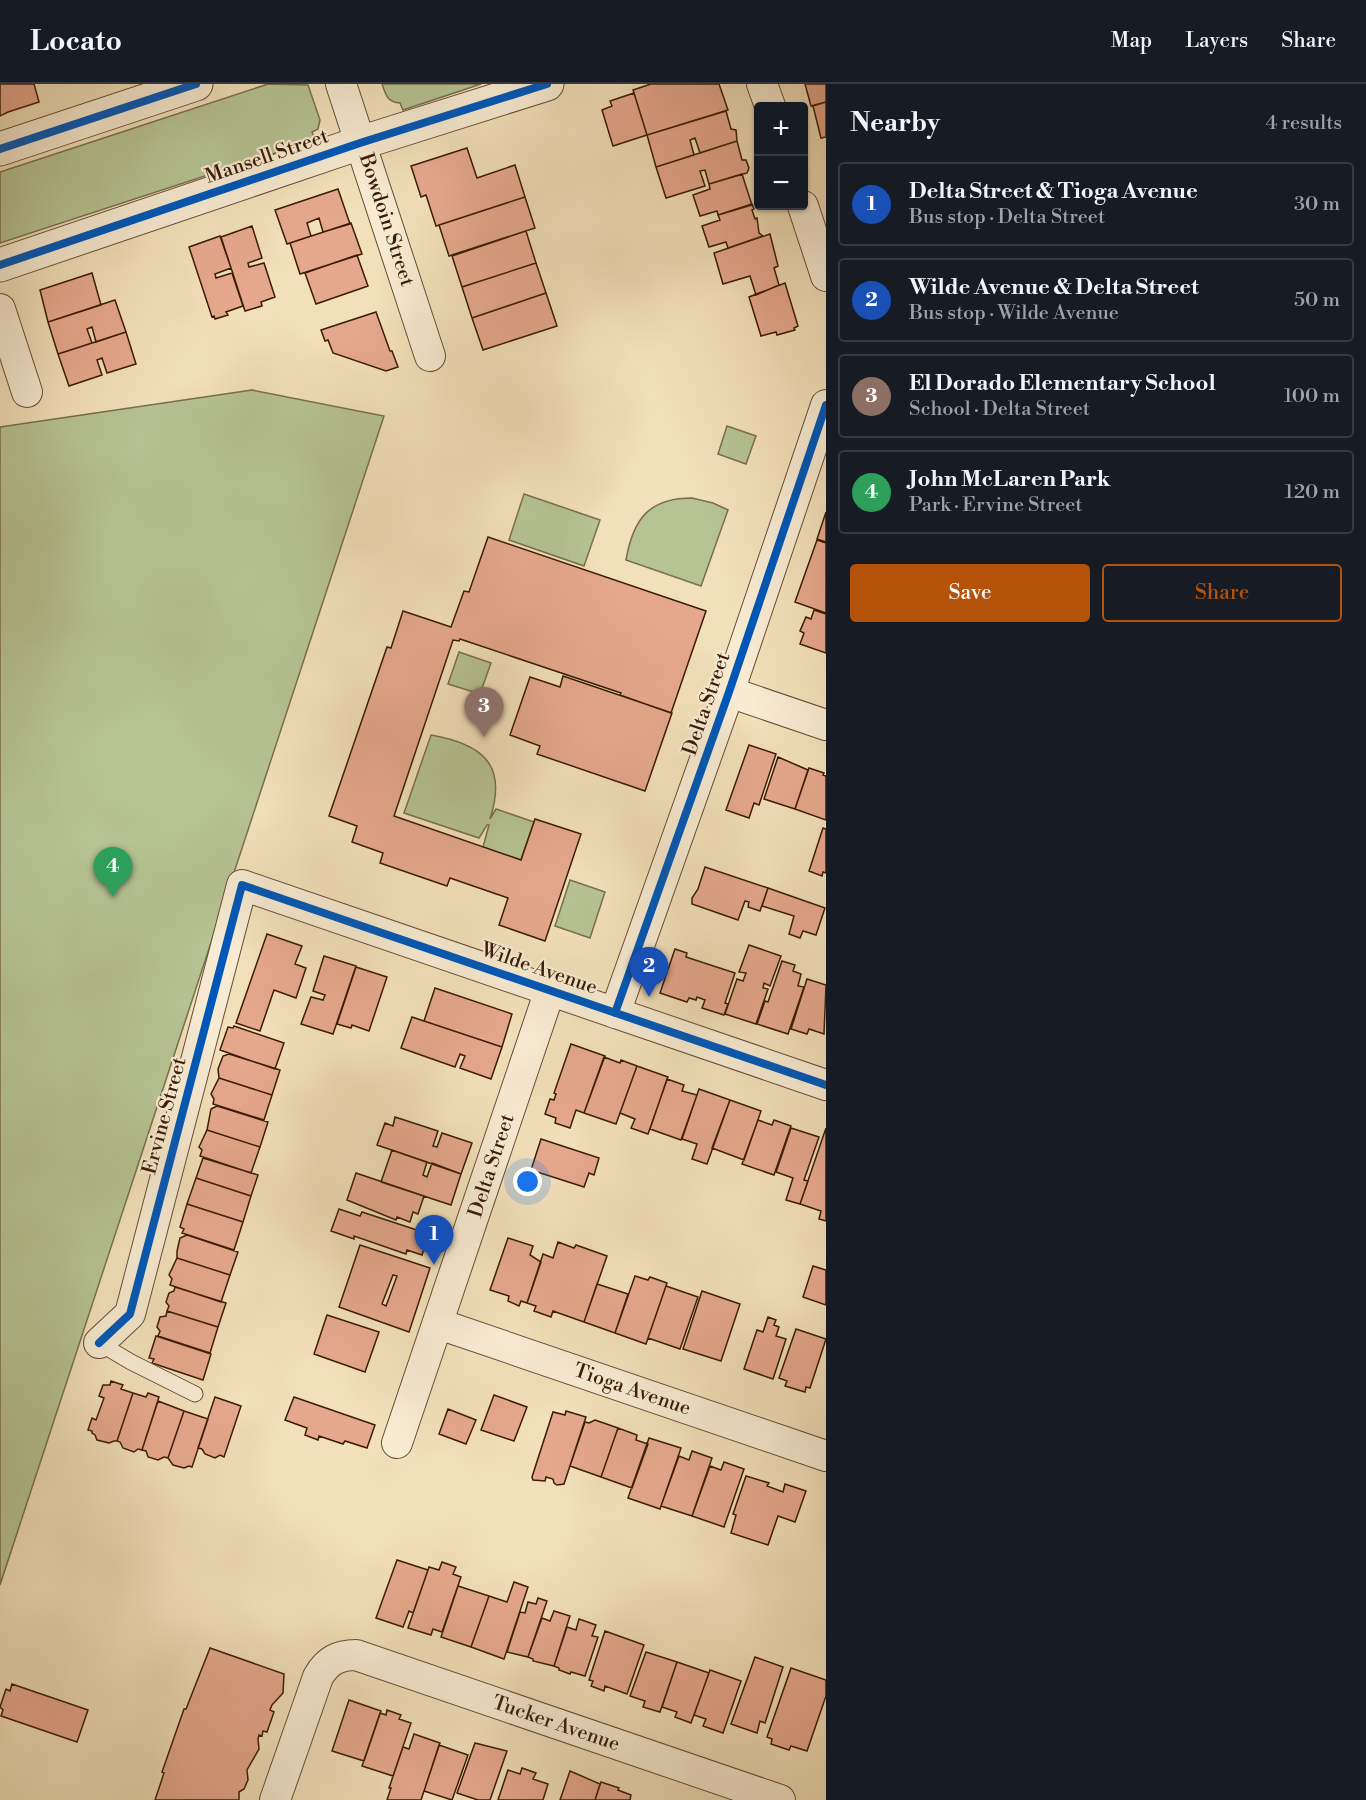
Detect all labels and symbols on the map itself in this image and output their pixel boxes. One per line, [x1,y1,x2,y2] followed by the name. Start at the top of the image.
[202,124,332,190] street label: Mansell Street
[352,149,419,290] street label: Bowdoin Street
[678,649,736,759] street label: Delta Street
[464,688,504,737] pin: 3
[94,848,132,897] pin: 4
[477,937,600,1001] street label: Wilde Avenue
[630,948,668,997] pin: 2
[137,1055,193,1177] street label: Ervine Street
[463,1111,521,1221] street label: Delta Street
[513,1167,542,1196] your location
[414,1216,454,1265] pin: 1
[570,1358,694,1422] street label: Tioga Avenue
[489,1691,623,1757] street label: Tucker Avenue

